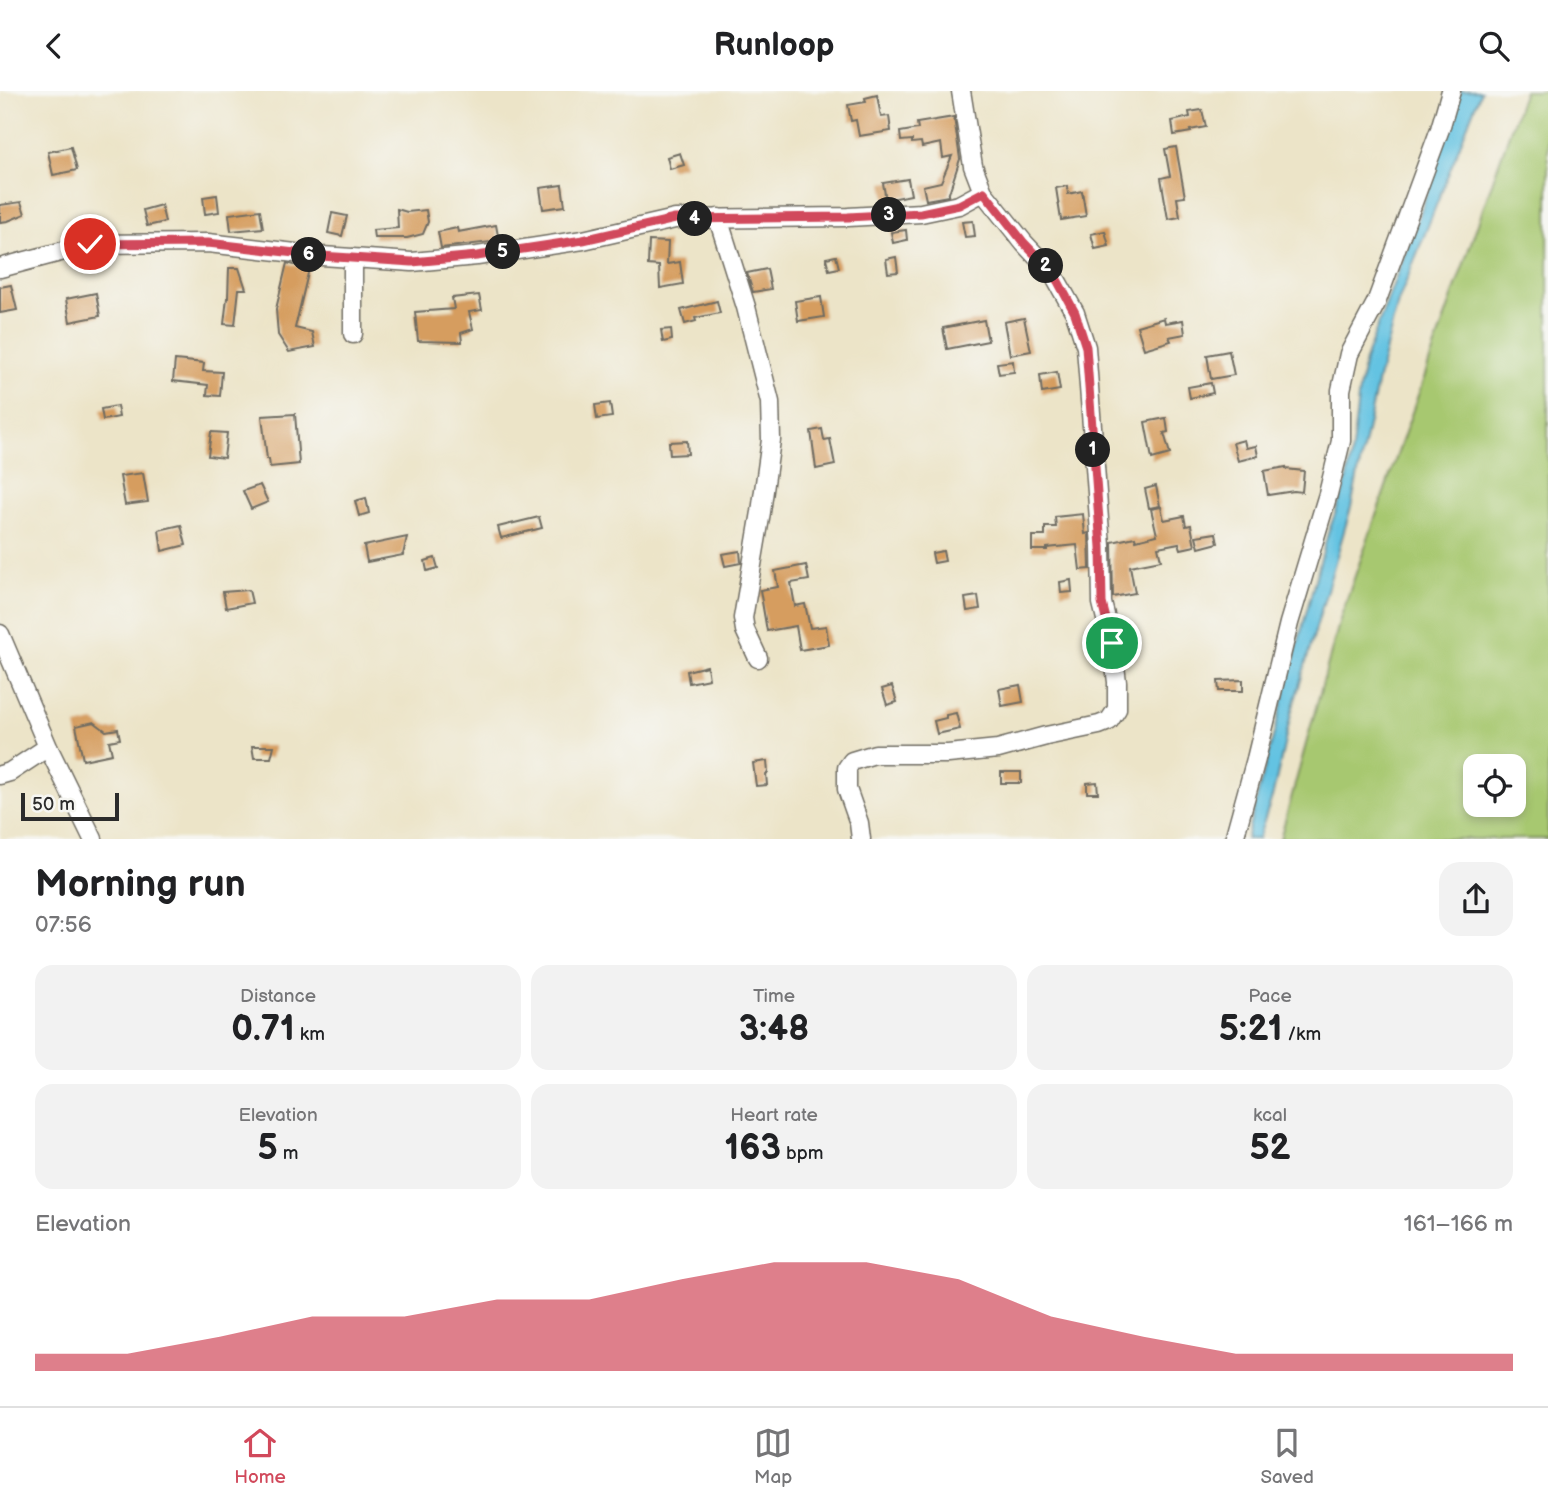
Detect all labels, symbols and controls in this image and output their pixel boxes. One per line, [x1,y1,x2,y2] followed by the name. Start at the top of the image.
[714,26,834,65] text: Runloop
[35,27,73,65] icon: back
[1475,27,1513,65] icon: search
[872,197,906,233] pin: 3
[678,201,712,237] pin: 4
[883,203,894,226] text: 3
[689,207,700,230] text: 4
[60,214,120,274] pin
[71,225,109,263] icon: check
[486,235,520,269] pin: 5
[292,237,326,273] pin: 6
[497,240,508,263] text: 5
[303,243,314,266] text: 6
[1028,249,1064,283] pin: 2
[1040,254,1051,277] text: 2
[1076,433,1110,467] pin: 1
[1089,438,1097,461] text: 1
[1082,613,1142,673] pin
[1093,624,1131,662] icon: arrive
[1463,754,1526,817] map controls
[1463,754,1526,817] button: locate
[21,790,119,822] scale bar
[32,793,75,816] text: 50 m
[35,862,246,907] text: Morning run
[1439,862,1513,936] button: share
[35,911,92,939] text: 07:56
[240,985,316,1008] text: Distance
[753,985,795,1008] text: Time
[1248,985,1292,1008] text: Pace
[231,1008,295,1051] text: 0.71
[739,1008,809,1051] text: 3:48
[1219,1008,1282,1051] text: 5:21
[295,1023,325,1046] text: km
[1282,1023,1321,1046] text: /km
[238,1104,318,1127] text: Elevation
[730,1104,818,1127] text: Heart rate
[1253,1104,1287,1127] text: kcal
[257,1127,278,1170] text: 5
[725,1127,781,1170] text: 163
[1249,1127,1291,1170] text: 52
[278,1142,299,1165] text: m
[781,1142,823,1165] text: bpm
[35,1210,131,1238] text: Elevation
[1404,1210,1513,1238] text: 161–166 m
[234,1424,286,1489] tab: Home
[754,1424,792,1489] tab: Map
[1261,1424,1314,1489] tab: Saved

